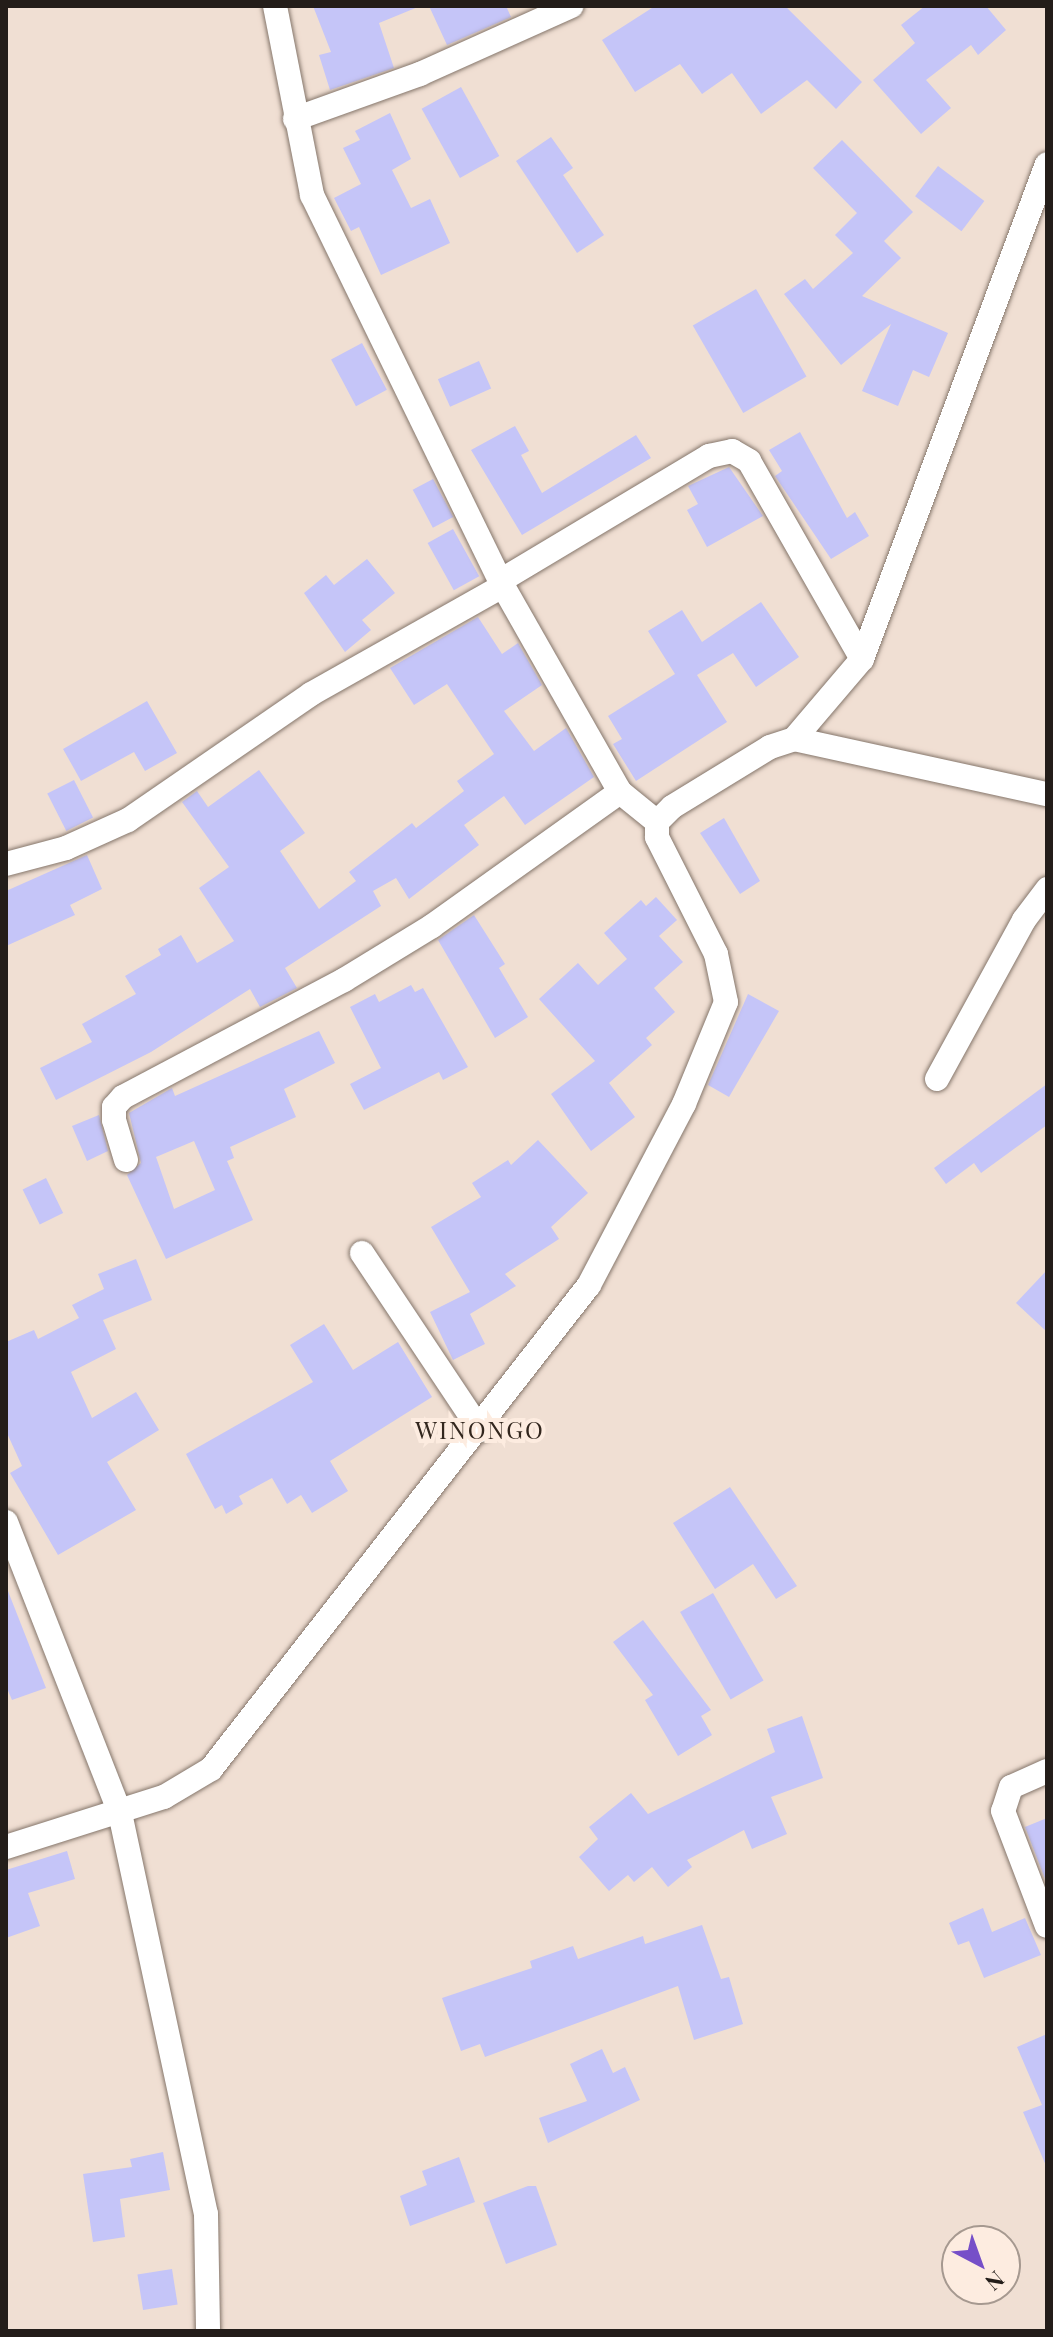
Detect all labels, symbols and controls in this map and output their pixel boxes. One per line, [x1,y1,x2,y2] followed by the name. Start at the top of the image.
[415,1416,545,1444] district label: WINONGO
[941,2225,1021,2305] north arrow
[980,2265,1011,2298] text: N

